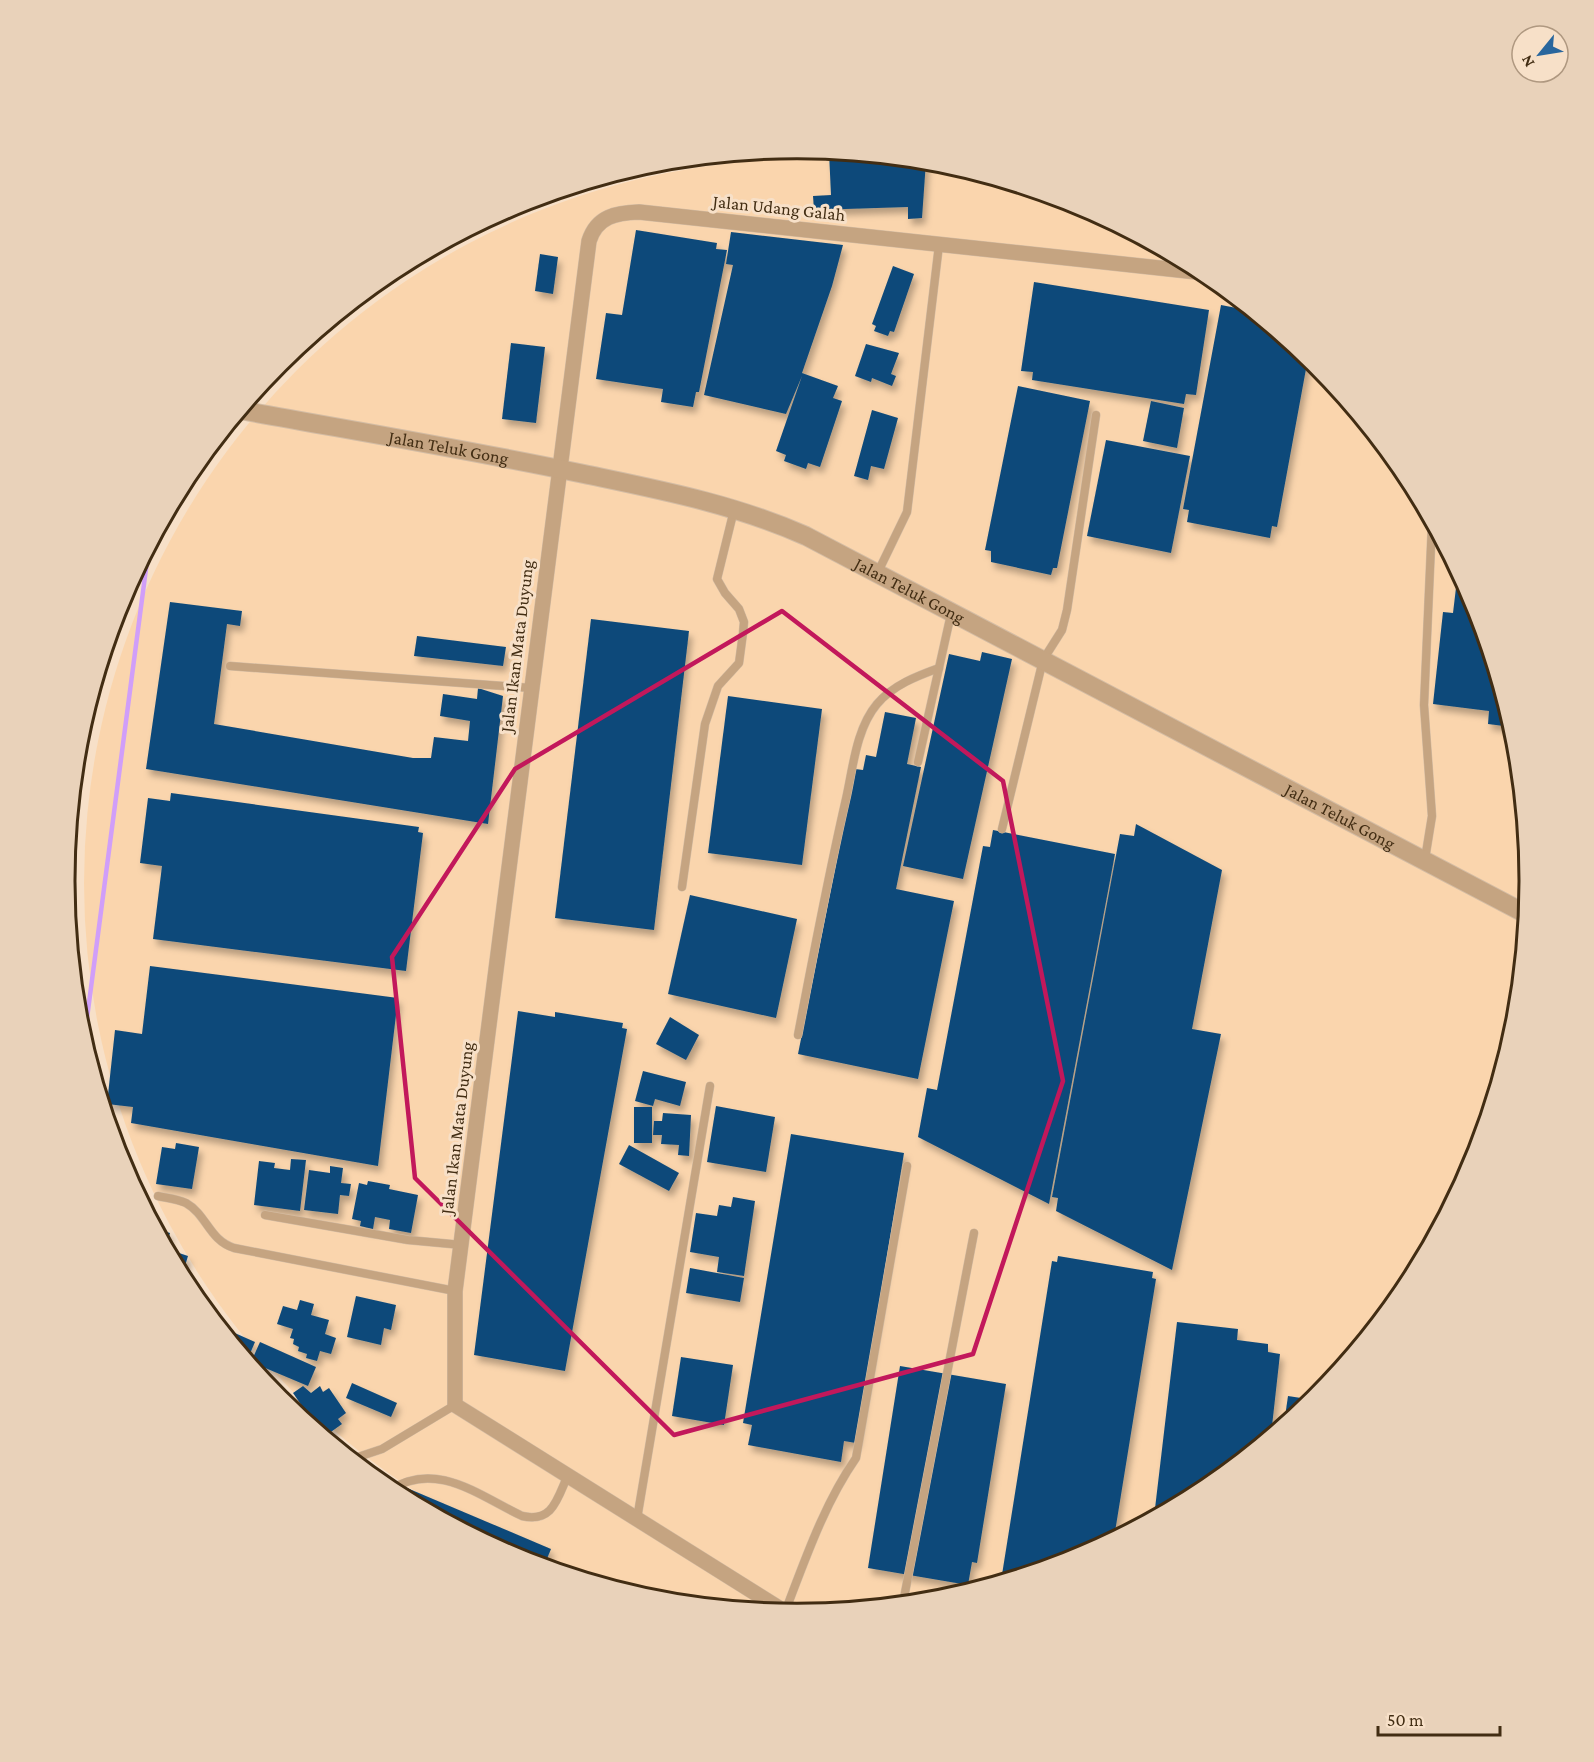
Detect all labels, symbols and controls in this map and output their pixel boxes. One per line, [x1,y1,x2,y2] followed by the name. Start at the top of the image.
[1510,24,1570,84] north arrow
[1517,52,1538,70] text: N
[710,191,847,225] street label: Jalan Udang Galah
[385,426,511,469] street label: Jalan Teluk Gong
[849,552,969,628] street label: Jalan Teluk Gong
[496,558,538,735] street label: Jalan Ikan Mata Duyung
[1280,778,1399,854] street label: Jalan Teluk Gong
[436,1040,478,1217] street label: Jalan Ikan Mata Duyung
[1378,1699,1500,1737] scale bar
[1387,1710,1424,1730] text: 50 m

